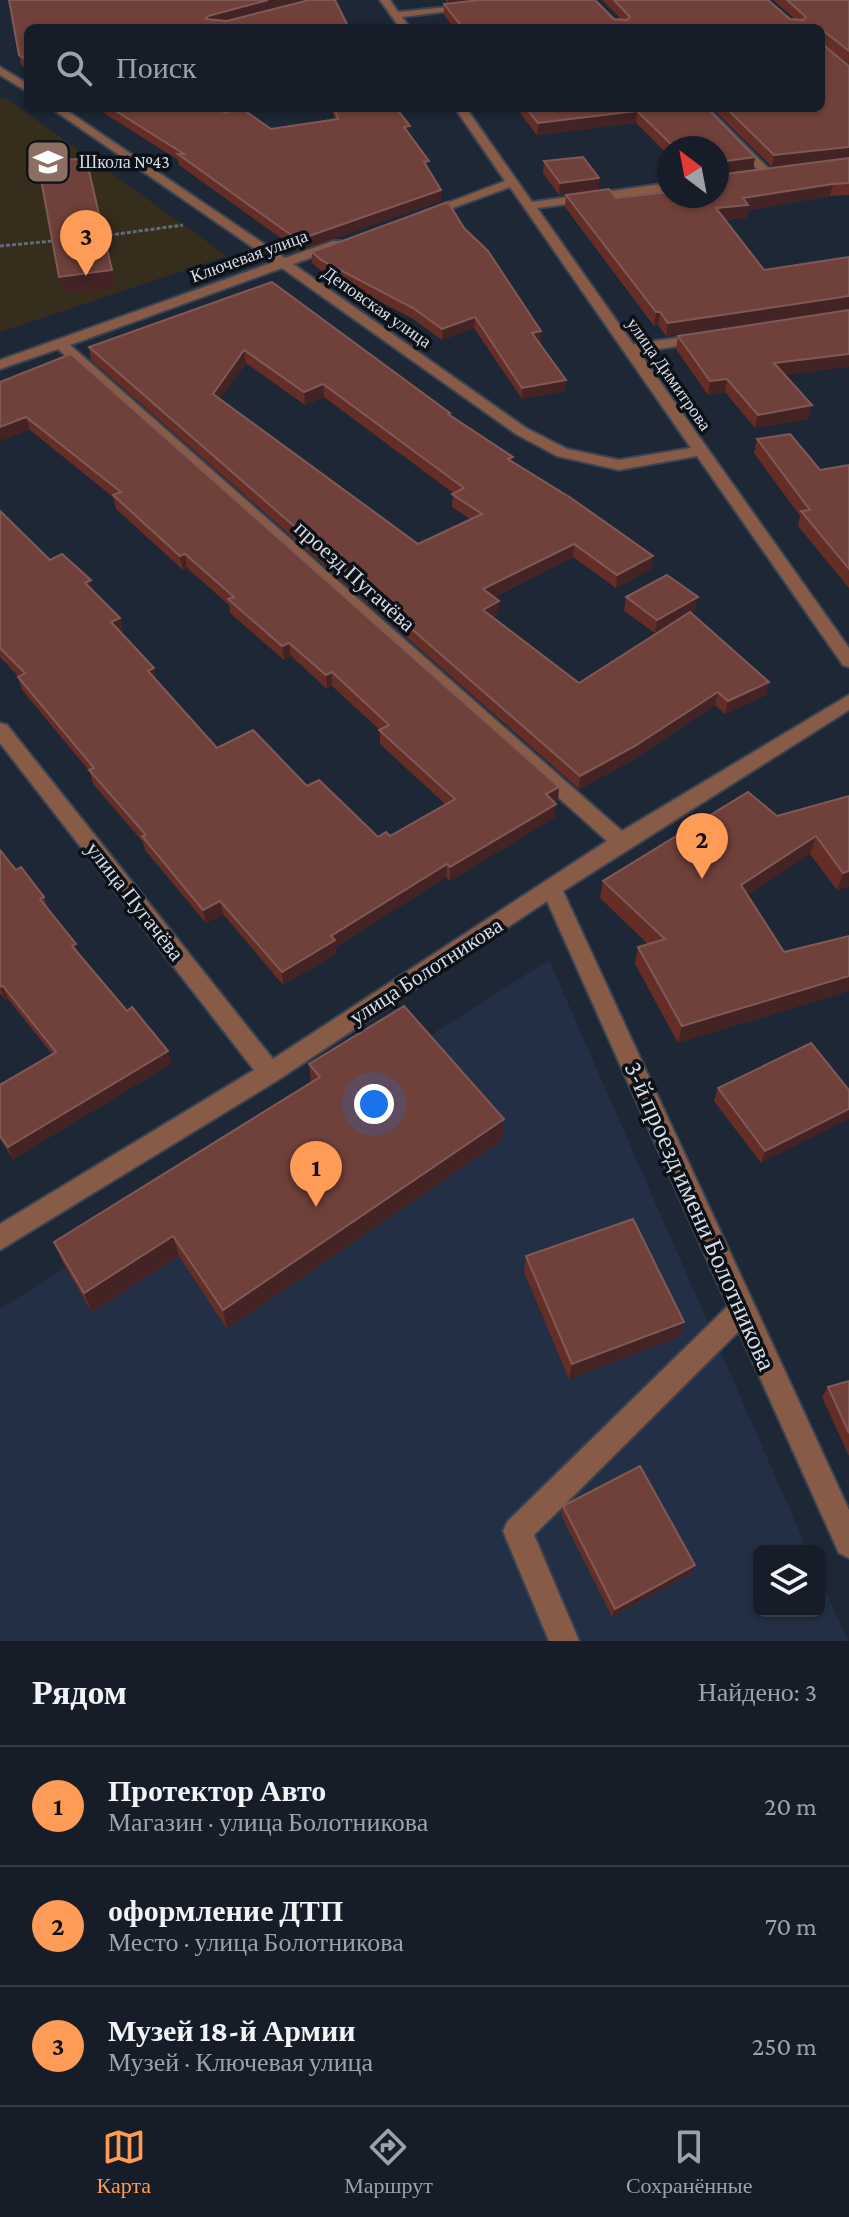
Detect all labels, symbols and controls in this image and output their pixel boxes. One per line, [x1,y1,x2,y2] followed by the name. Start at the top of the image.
[24,24,825,112] search box
[52,46,96,90] icon: search
[116,51,197,84] text: Поиск
[657,136,729,208] north arrow
[24,138,72,186] school or university icon: Школа №43
[79,152,170,172] place label: Школа №43
[60,210,112,276] pin: 3
[188,226,310,286] street label: Ключевая улица
[319,262,435,352] street label: Деповская улица
[623,314,715,434] street label: улица Димитрова
[290,515,420,637] street label: проезд Пугачёва
[676,813,728,879] pin: 2
[81,837,189,966] street label: улица Пугачёва
[345,912,507,1030] street label: улица Болотникова
[619,1057,782,1376] street label: 3-й проезд имени Болотникова
[354,1084,394,1124] your location
[290,1141,342,1207] pin: 1
[753,1545,825,1617] map controls
[753,1545,825,1617] button: layers
[32,1674,127,1711] text: Рядом
[698,1678,817,1707] text: Найдено: 3
[108,1774,326,1807] text: Протектор Авто
[53,1792,63,1821] text: 1
[764,1792,817,1821] text: 20 m
[108,1808,428,1837] text: Магазин · улица Болотникова
[108,1894,343,1927] text: оформление ДТП
[51,1912,65,1941] text: 2
[765,1912,817,1941] text: 70 m
[108,1928,404,1957] text: Место · улица Болотникова
[108,2014,355,2047] text: Музей 18-й Армии
[52,2032,64,2061] text: 3
[752,2032,817,2061] text: 250 m
[108,2048,373,2077] text: Музей · Ключевая улица
[97,2125,151,2199] tab: Карта
[344,2125,433,2199] tab: Маршрут
[626,2125,752,2199] tab: Сохранённые

